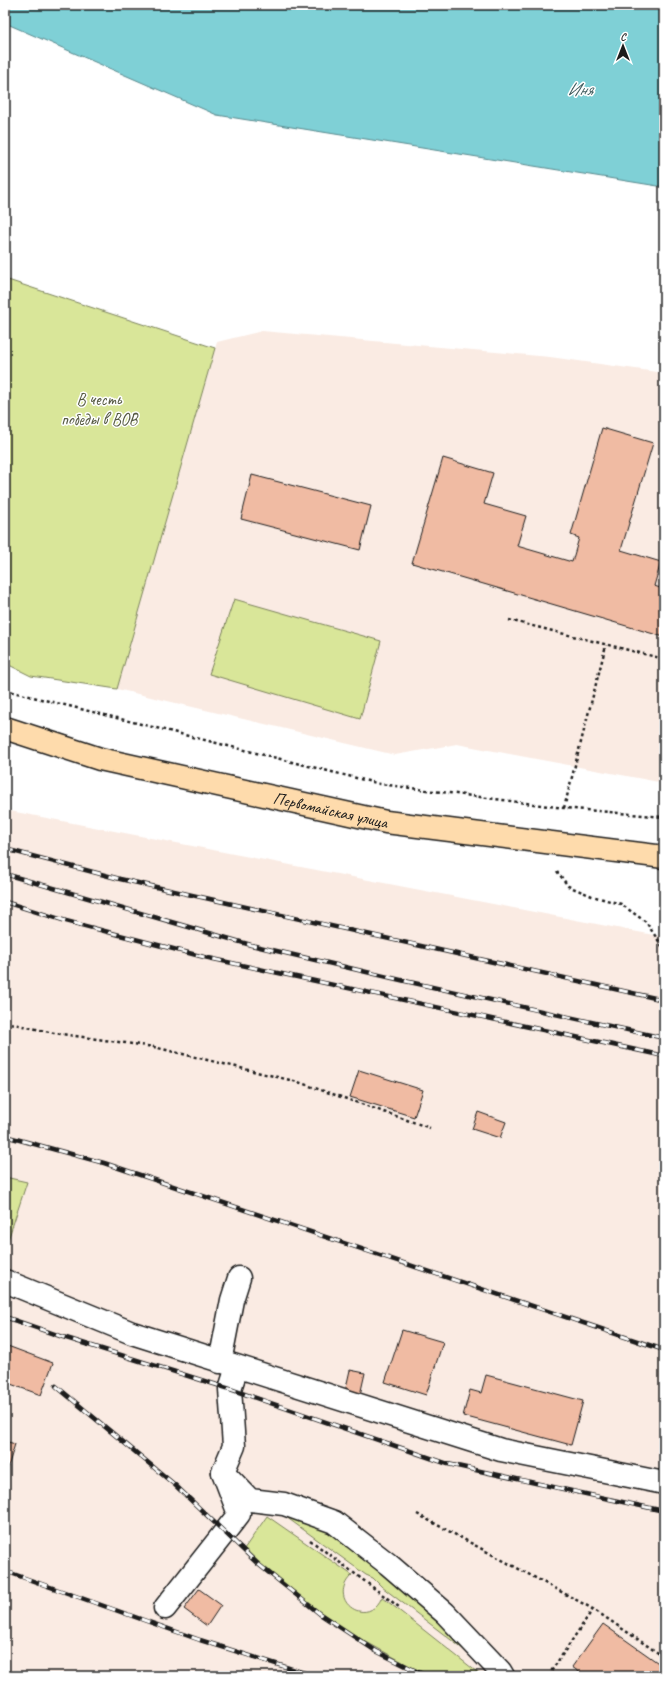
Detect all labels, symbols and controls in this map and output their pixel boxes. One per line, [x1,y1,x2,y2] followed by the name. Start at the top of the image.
[603,26,643,66] north arrow
[620,29,627,43] text: С
[567,78,595,100] water label: Иня
[61,389,139,430] park label: В честь победы в ВОВ
[271,787,391,833] street label: Первомайская улица

